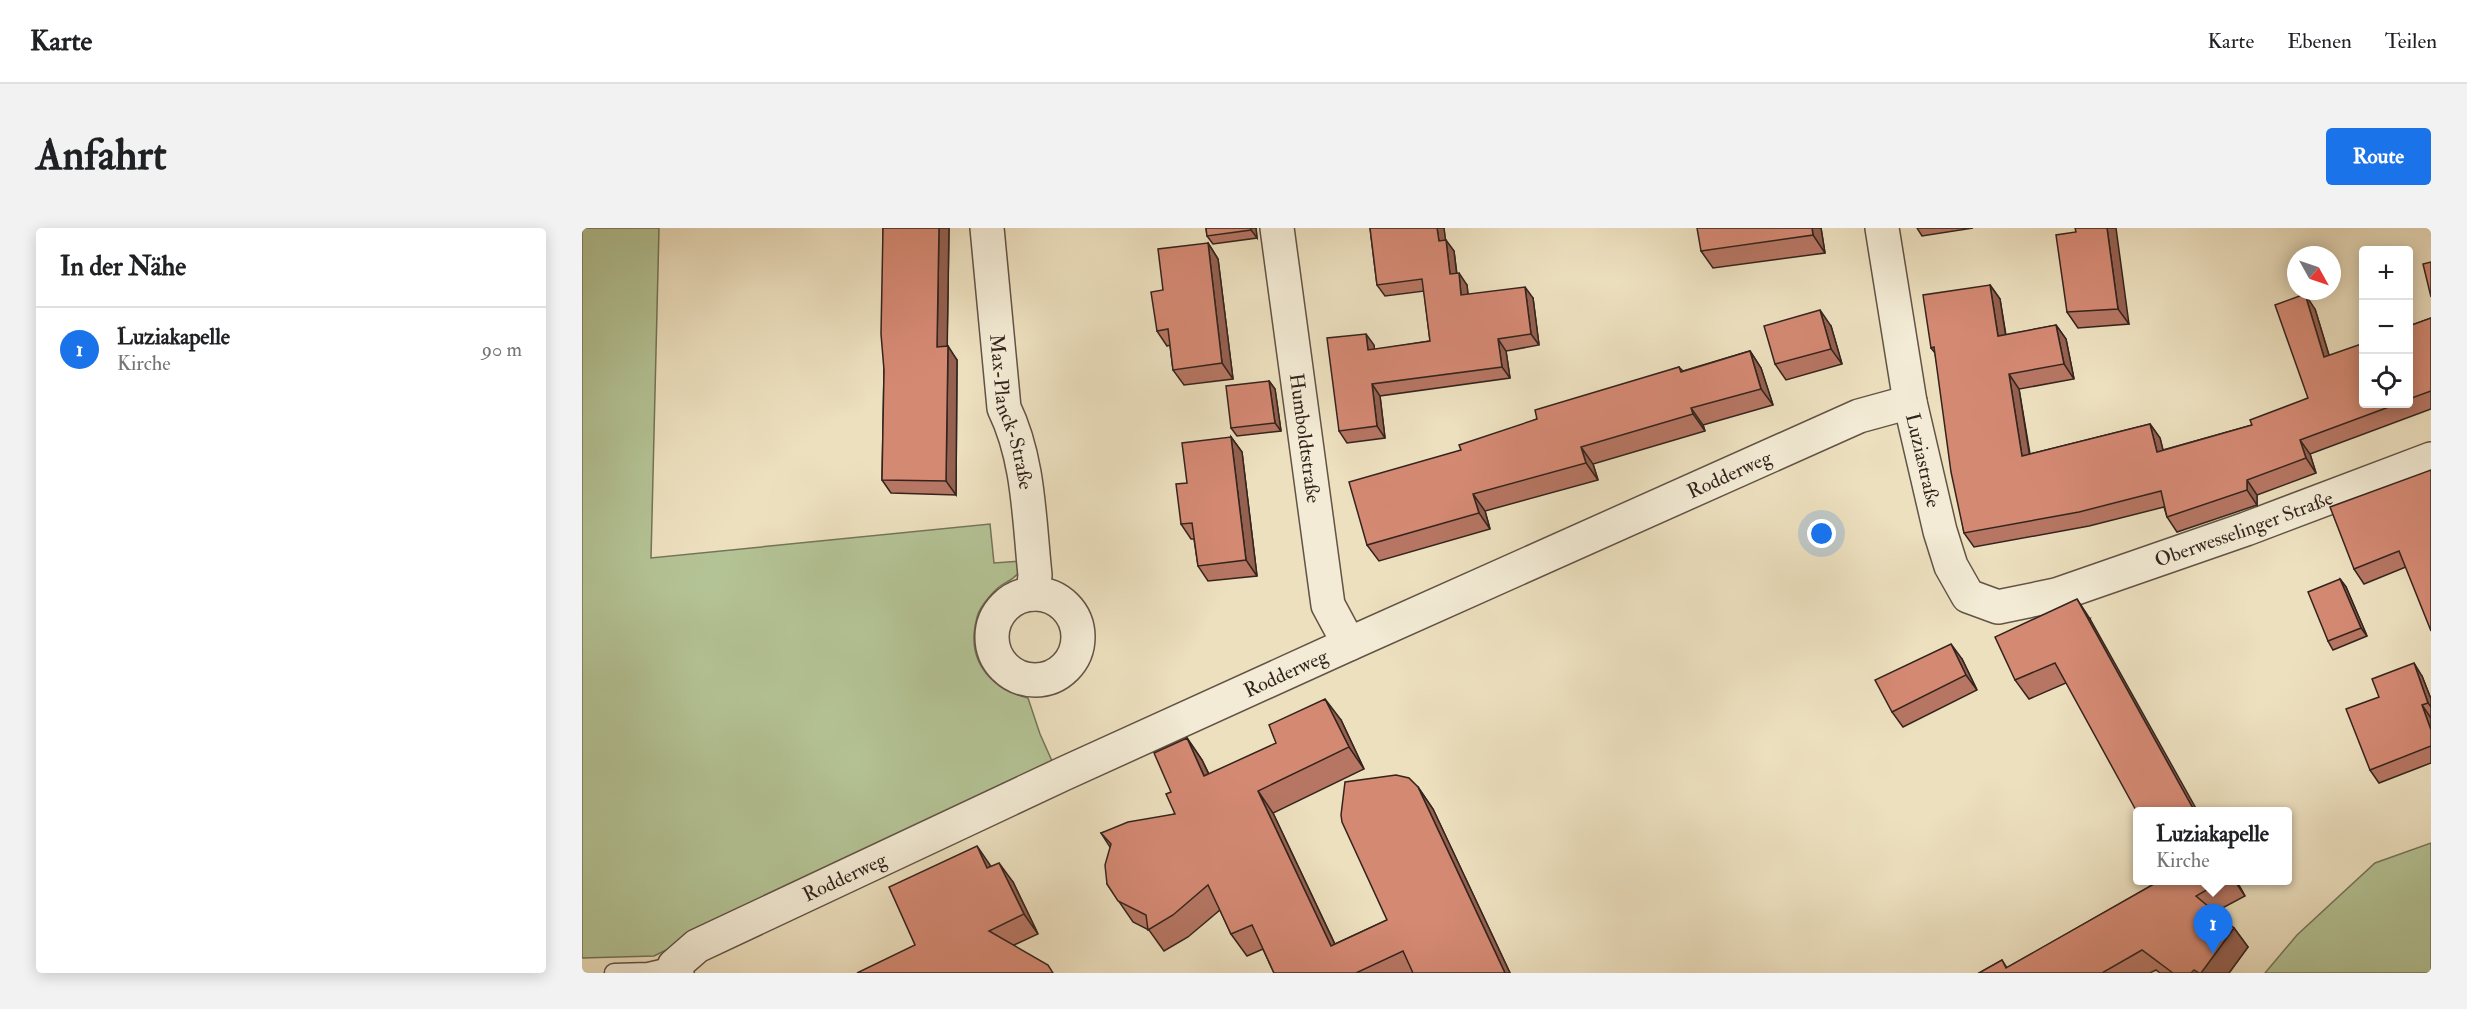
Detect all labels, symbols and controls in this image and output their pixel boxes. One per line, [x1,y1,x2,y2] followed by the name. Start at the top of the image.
[30,24,92,59] text: Karte
[2207,28,2254,55] text: Karte
[2287,28,2352,55] text: Ebenen
[2385,28,2437,55] text: Teilen
[2326,128,2431,185] button: Route
[36,130,167,182] text: Anfahrt
[2287,246,2341,300] north arrow
[2359,246,2413,408] map controls
[2359,246,2413,300] button: +
[60,251,186,283] text: In der Nähe
[2359,300,2413,354] button: −
[117,323,230,351] text: Luziakapelle
[985,333,1039,491] street label: Max-Planck-Straße
[76,337,83,362] text: 1
[482,337,522,362] text: 90 m
[117,351,171,376] text: Kirche
[2359,354,2413,408] button: locate
[1284,372,1327,505] street label: Humboldtstraße
[1900,410,1947,510] street label: Luziastraße
[1683,444,1776,504] street label: Rodderweg
[2151,485,2336,572] street label: Oberwesselinger Straße
[1807,519,1836,548] your location
[1240,642,1333,703] street label: Rodderweg
[2133,807,2292,885] popup
[2156,820,2269,848] text: Luziakapelle
[799,846,891,907] street label: Rodderweg
[2156,848,2210,873] text: Kirche
[2194,904,2232,954] pin: 1

